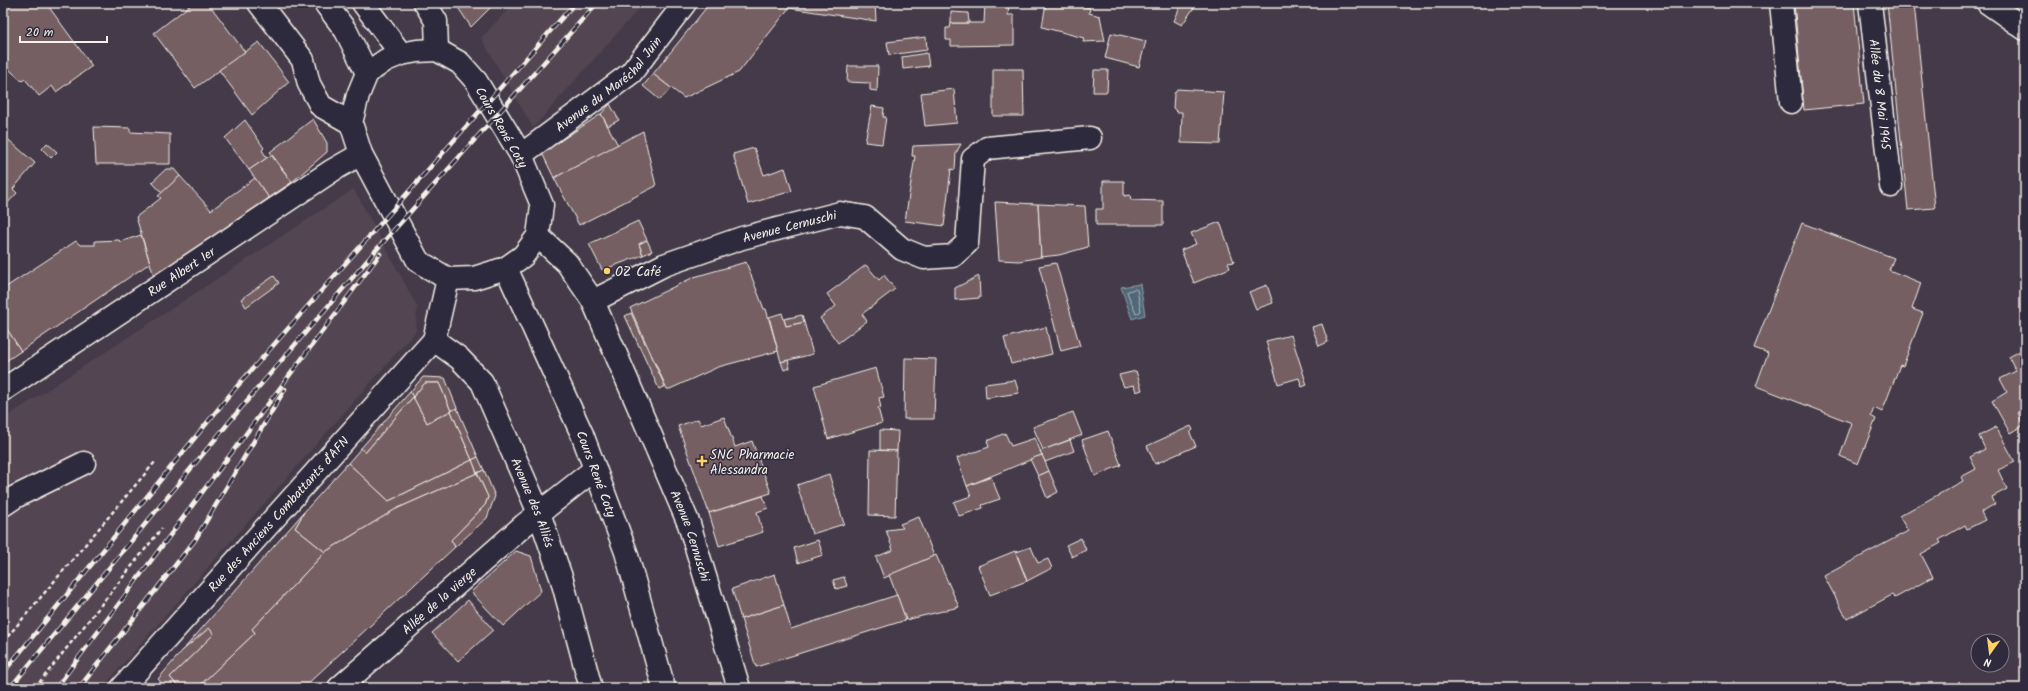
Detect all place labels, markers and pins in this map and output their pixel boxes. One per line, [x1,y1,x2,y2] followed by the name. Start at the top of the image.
[615,262,662,283] place label: OZ Café
[602,266,612,276] marker: OZ Café
[710,445,794,481] place label: SNC Pharmacie Alessandra
[697,456,707,466] marker: SNC Pharmacie Alessandra

